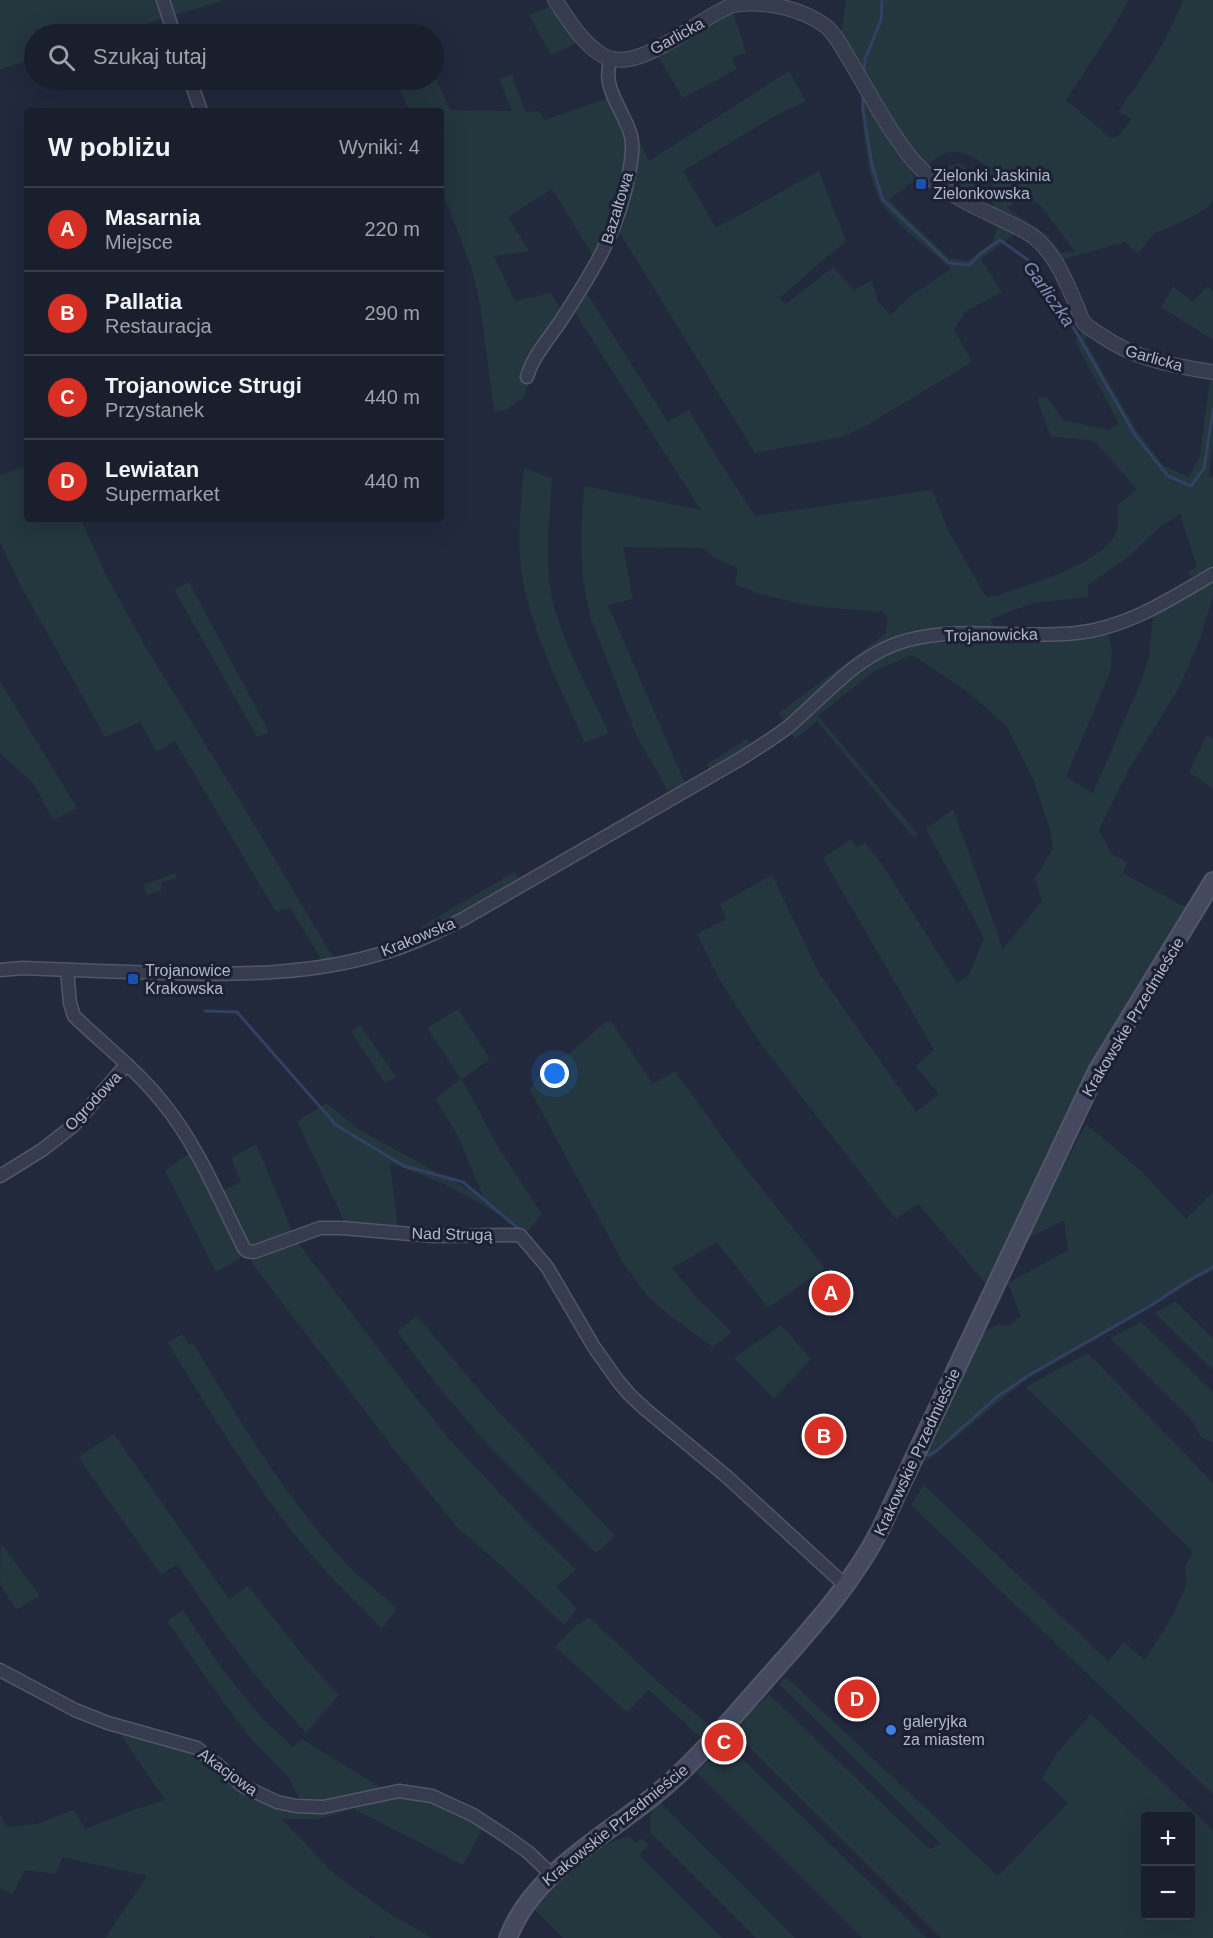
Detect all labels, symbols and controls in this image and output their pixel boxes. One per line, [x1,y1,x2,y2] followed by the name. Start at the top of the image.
[647,14,707,58] street label: Garlicka
[24,24,444,90] search box
[45,41,78,74] icon: search
[93,44,207,69] text: Szukaj tutaj
[48,132,171,162] text: W pobliżu
[339,136,420,158] text: Wyniki: 4
[933,167,1050,202] place label: Zielonki Jaskinia Zielonkowska
[598,170,636,246] street label: Bazaltowa
[914,177,928,191] marker: Zielonki Jaskinia Zielonkowska
[105,205,200,230] text: Masarnia
[60,218,75,240] text: A
[364,218,420,240] text: 220 m
[105,231,173,253] text: Miejsce
[1019,258,1079,330] water label: Garliczka
[105,289,182,314] text: Pallatia
[60,302,75,324] text: B
[364,302,420,324] text: 290 m
[105,315,212,337] text: Restauracja
[1123,342,1185,374] street label: Garlicka
[105,373,302,398] text: Trojanowice Strugi
[60,386,75,408] text: C
[364,386,420,408] text: 440 m
[105,399,204,421] text: Przystanek
[105,457,199,482] text: Lewiatan
[60,470,75,492] text: D
[364,470,420,492] text: 440 m
[105,483,220,505] text: Supermarket
[944,626,1038,644] street label: Trojanowicka
[379,914,458,960] street label: Krakowska
[1079,934,1187,1100] street label: Krakowskie Przedmieście
[145,962,231,997] place label: Trojanowice Krakowska
[126,972,140,986] marker: Trojanowice Krakowska
[540,1059,569,1088] your location
[62,1068,124,1134] street label: Ogrodowa
[411,1225,493,1243] street label: Nad Strugą
[812,1270,850,1316] pin: A
[871,1366,963,1538] street label: Krakowskie Przedmieście
[804,1414,844,1458] pin: B
[838,1676,876,1722] pin: D
[903,1713,985,1748] place label: galeryjka za miastem
[704,1720,744,1764] pin: C
[884,1723,898,1737] marker: galeryjka za miastem
[195,1745,261,1799] street label: Akacjowa
[539,1761,691,1889] street label: Krakowskie Przedmieście
[1141,1812,1195,1920] map controls
[1141,1812,1195,1866] button: +
[1141,1866,1195,1920] button: −

